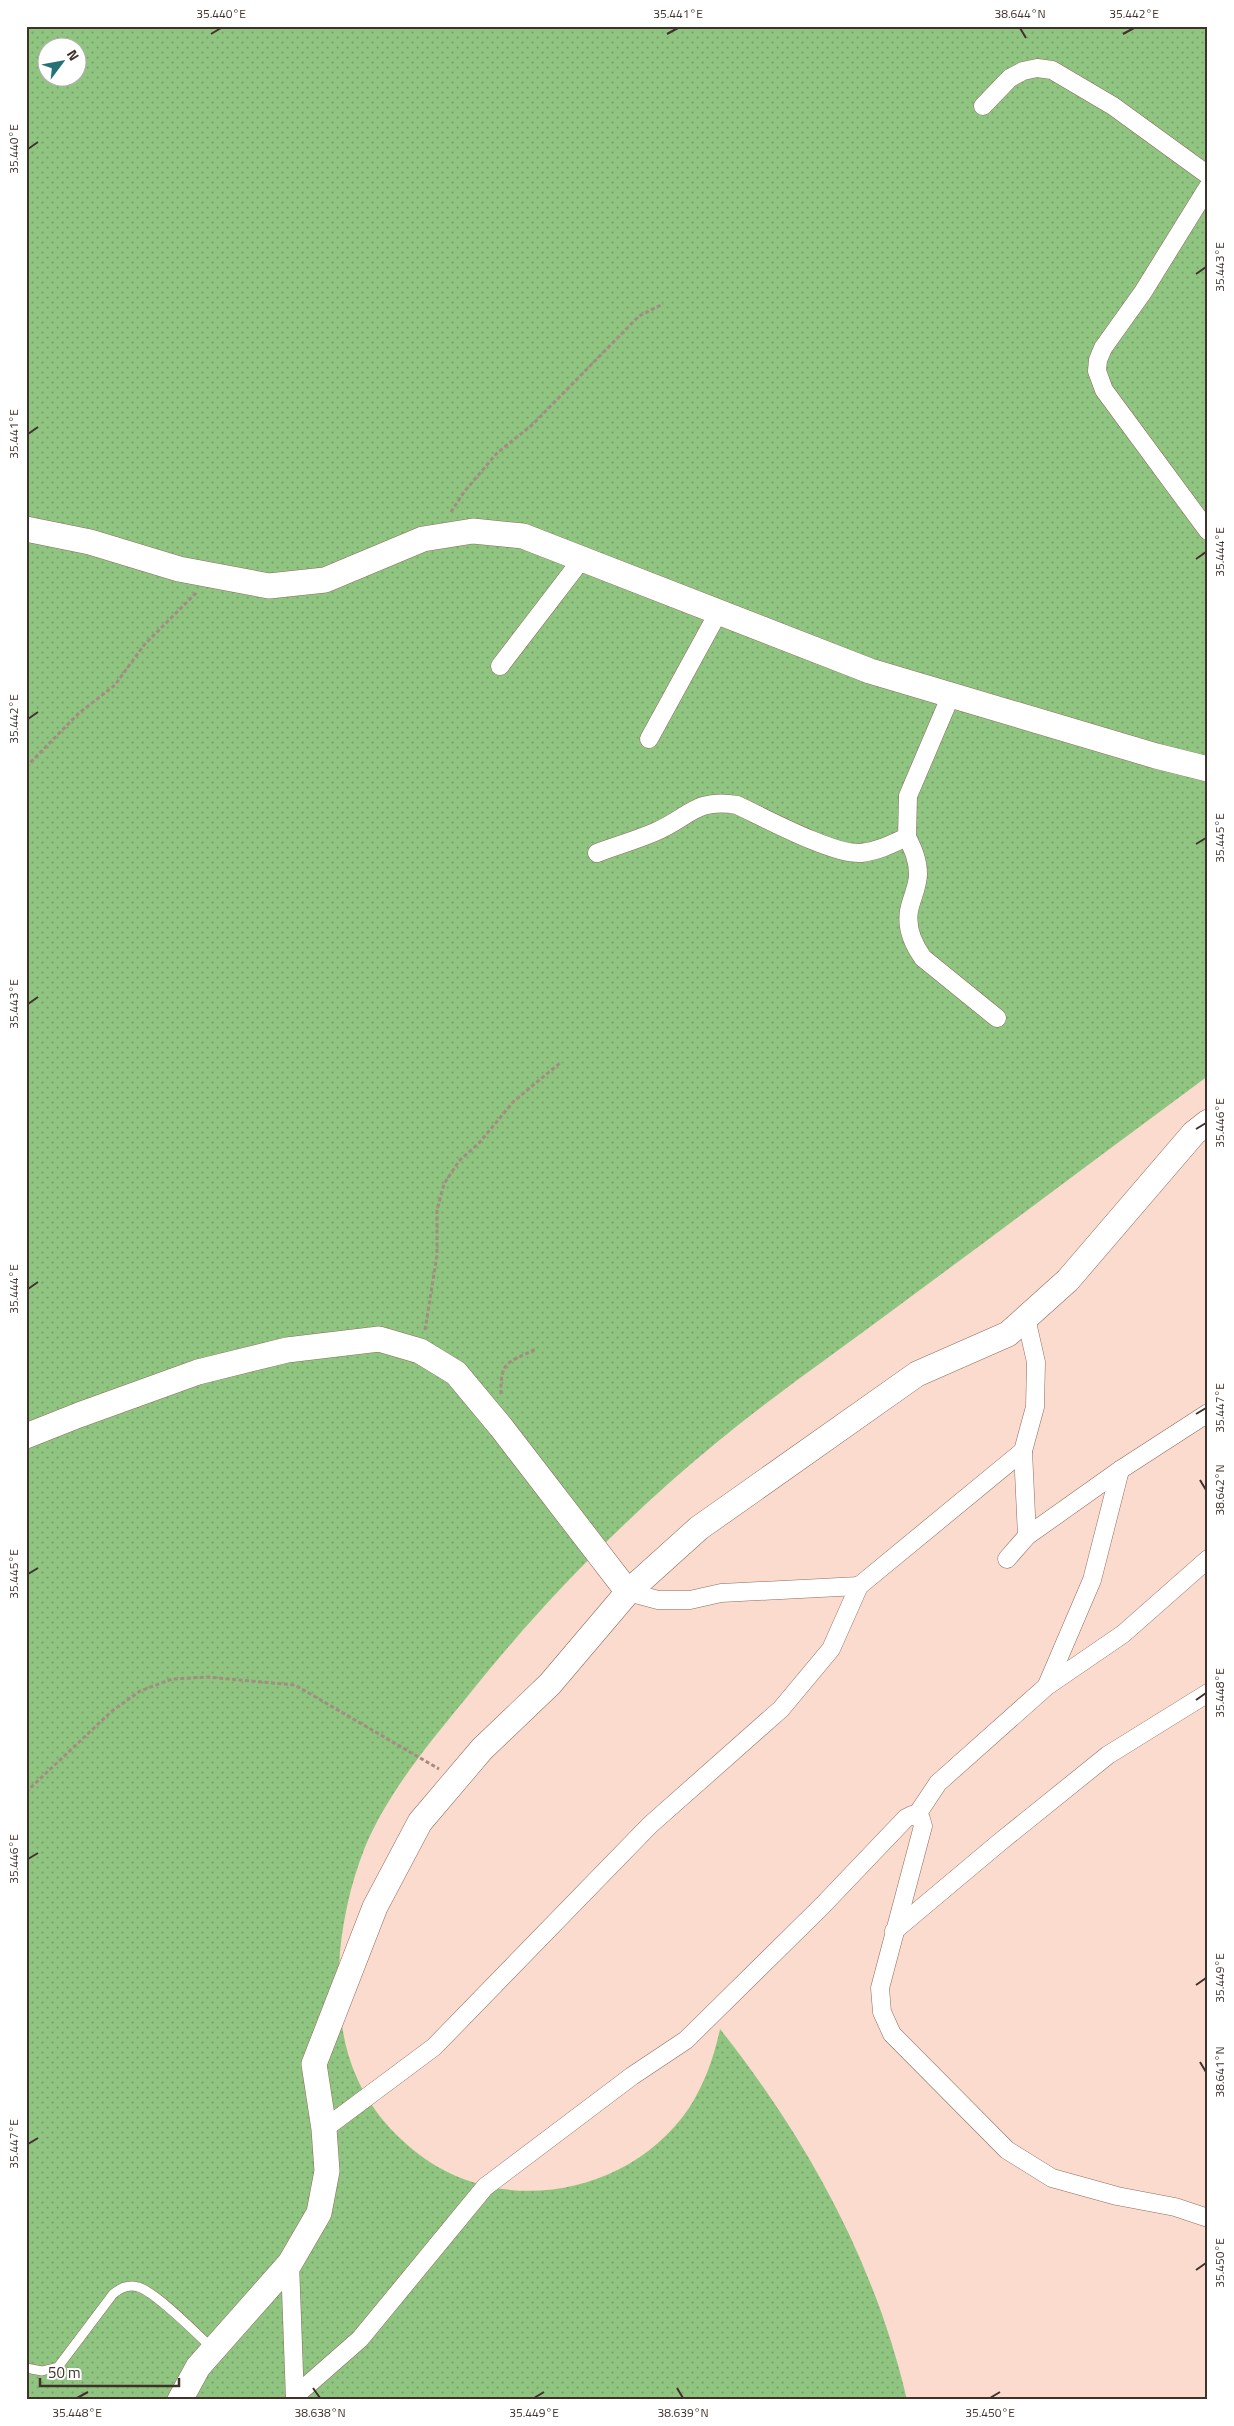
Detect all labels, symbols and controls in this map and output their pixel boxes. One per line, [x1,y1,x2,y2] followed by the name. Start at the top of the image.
[196,4,246,23] text: 35.440°E
[653,4,703,23] text: 35.441°E
[994,4,1046,23] text: 38.644°N
[1109,4,1159,23] text: 35.442°E
[38,38,88,88] north arrow
[62,45,85,65] text: N
[4,124,23,174] text: 35.440°E
[1210,242,1229,292] text: 35.443°E
[4,409,23,459] text: 35.441°E
[1210,527,1229,577] text: 35.444°E
[4,694,23,744] text: 35.442°E
[1210,813,1229,863] text: 35.445°E
[4,979,23,1029] text: 35.443°E
[1210,1098,1229,1148] text: 35.446°E
[4,1264,23,1314] text: 35.444°E
[1210,1383,1229,1433] text: 35.447°E
[1210,1464,1229,1516] text: 38.642°N
[4,1549,23,1599] text: 35.445°E
[1210,1668,1229,1718] text: 35.448°E
[4,1834,23,1884] text: 35.446°E
[1210,1953,1229,2003] text: 35.449°E
[1210,2046,1229,2098] text: 38.641°N
[4,2119,23,2169] text: 35.447°E
[1210,2238,1229,2288] text: 35.450°E
[40,2356,179,2388] scale bar
[48,2361,81,2384] text: 50 m
[52,2403,102,2422] text: 35.448°E
[294,2403,346,2422] text: 38.638°N
[509,2403,559,2422] text: 35.449°E
[657,2403,709,2422] text: 38.639°N
[965,2403,1015,2422] text: 35.450°E

